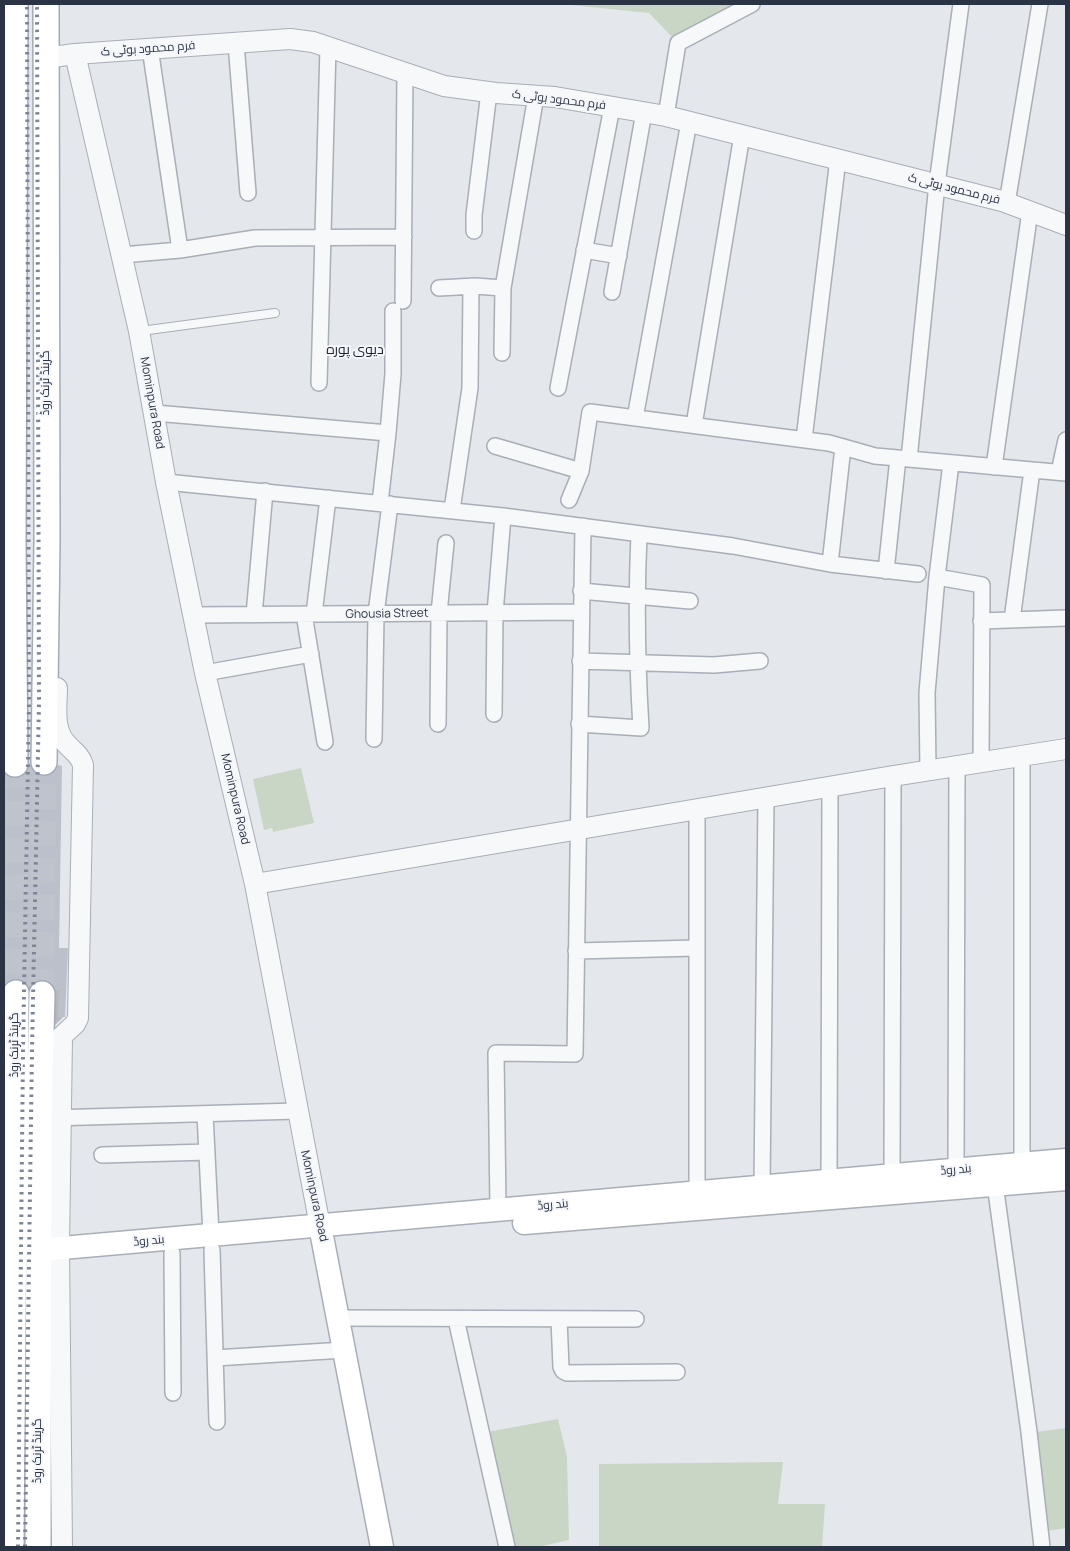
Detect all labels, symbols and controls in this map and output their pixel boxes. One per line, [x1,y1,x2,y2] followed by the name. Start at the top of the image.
[100,39,196,59] street label: فرم محمود بوٹی ک
[511,87,607,113] street label: فرم محمود بوٹی ک
[906,171,1002,207] street label: فرم محمود بوٹی ک
[326,342,384,358] district label: دیوی پورہ
[39,351,53,415] street label: گرینڈ ٹرنک روڈ
[137,356,167,450] street label: Mominpura Road
[345,606,429,622] street label: Ghousia Street
[218,752,252,846] street label: Mominpura Road
[8,1013,22,1077] street label: گرینڈ ٹرنک روڈ
[297,1149,331,1243] street label: Mominpura Road
[940,1161,972,1179] street label: بند روڈ
[537,1196,569,1214] street label: بند روڈ
[133,1232,165,1250] street label: بند روڈ
[31,1419,45,1483] street label: گرینڈ ٹرنک روڈ

